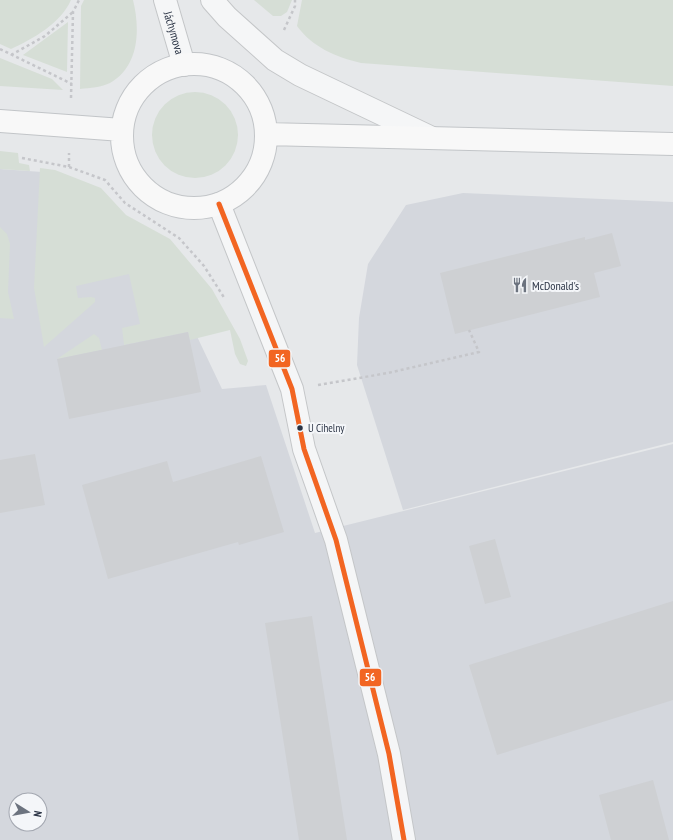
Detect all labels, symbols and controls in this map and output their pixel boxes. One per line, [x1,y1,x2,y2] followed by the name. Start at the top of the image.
[161,8,188,56] street label: Jáchymova
[511,276,529,294] restaurant icon: McDonald's
[532,278,579,293] place label: McDonald's
[268,349,291,368] line badge: 56
[275,351,285,365] text: 56
[308,421,345,435] place label: U Cihelny
[295,423,305,433] marker: U Cihelny
[359,668,382,687] line badge: 56
[365,670,375,684] text: 56
[8,792,48,832] north arrow
[30,810,45,818] text: N

